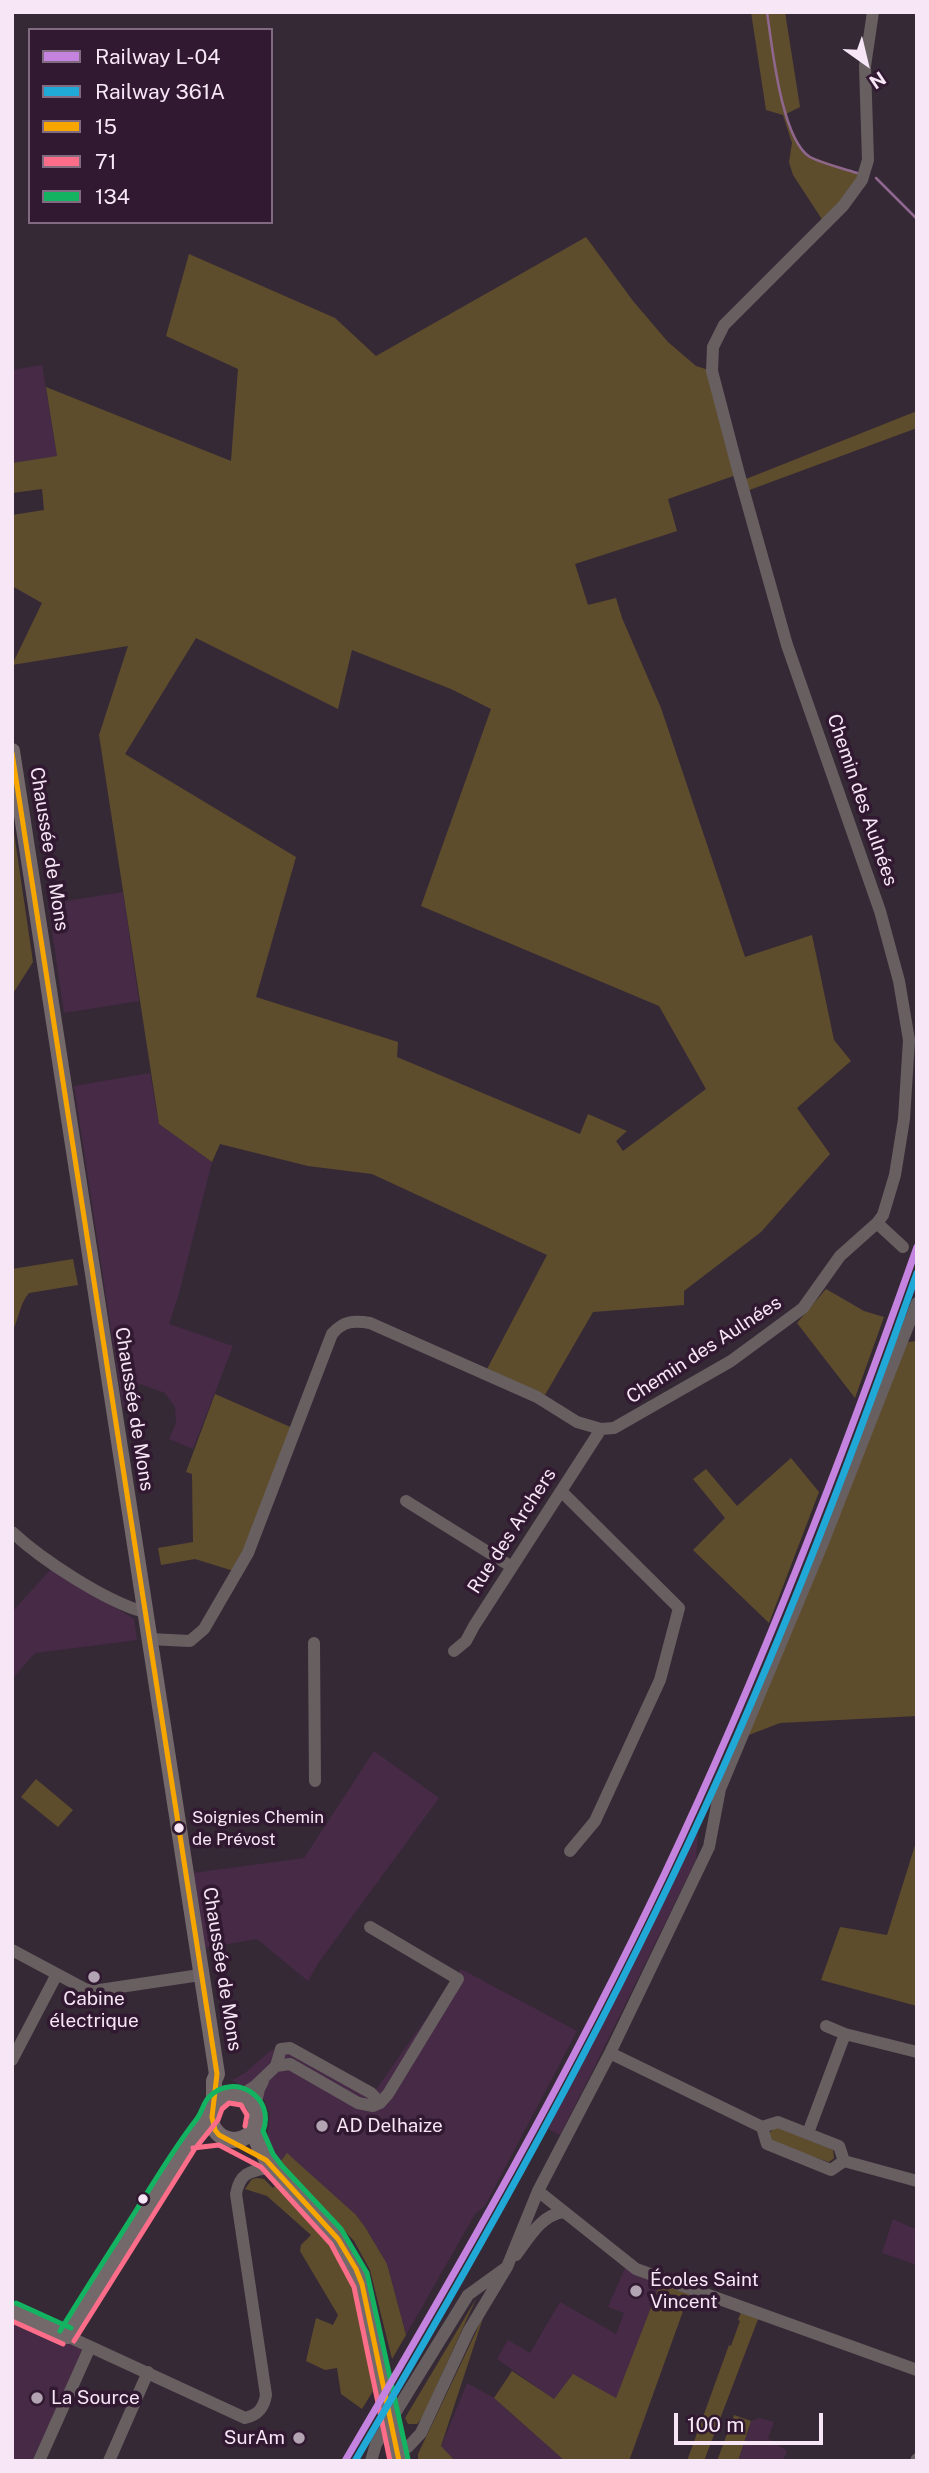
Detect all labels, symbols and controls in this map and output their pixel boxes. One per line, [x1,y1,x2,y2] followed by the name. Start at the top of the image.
[28,28,273,224] legend
[831,28,901,98] north arrow
[95,44,220,69] text: Railway L-04
[865,67,890,94] text: N
[95,79,225,104] text: Railway 361A
[95,114,117,139] text: 15
[95,149,117,174] text: 71
[95,184,130,209] text: 134
[822,711,902,889] street label: Chemin des Aulnées
[25,765,73,933] street label: Chaussée de Mons
[622,1291,786,1409] street label: Chemin des Aulnées
[110,1325,158,1493] street label: Chaussée de Mons
[463,1464,561,1598] street label: Rue des Archers
[192,1808,324,1848] place label: Soignies Chemin de Prévost
[172,1821,186,1835] marker: Soignies Chemin de Prévost
[198,1885,246,2053] street label: Chaussée de Mons
[86,1969,102,1985] marker: Cabine électrique
[49,1988,139,2032] place label: Cabine électrique
[336,2115,443,2137] place label: AD Delhaize
[314,2118,330,2134] marker: AD Delhaize
[136,2192,150,2206] unlabelled marker
[650,2269,759,2313] place label: Écoles Saint Vincent
[628,2283,644,2299] marker: Écoles Saint Vincent
[51,2387,140,2409] place label: La Source
[29,2390,45,2406] marker: La Source
[677,2400,826,2444] scale bar
[687,2412,744,2437] text: 100 m
[224,2427,285,2449] place label: SurAm
[291,2430,307,2446] marker: SurAm

